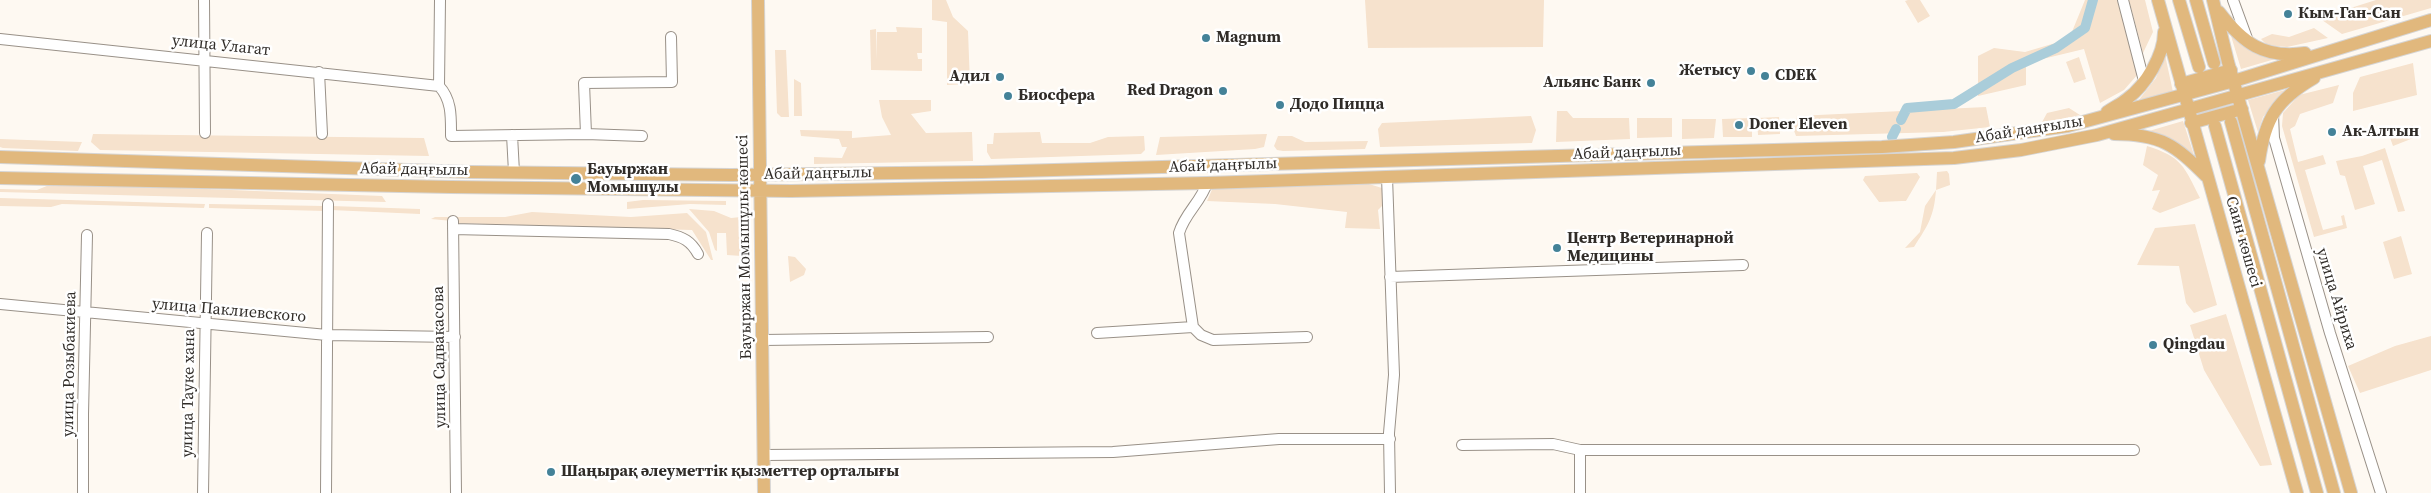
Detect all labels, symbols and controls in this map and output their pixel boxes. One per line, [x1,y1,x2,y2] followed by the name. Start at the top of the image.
[2298,4,2401,24] place label: Кым-Ган-Сан
[2282,8,2294,20] marker: Кым-Ган-Сан
[1216,28,1281,48] place label: Magnum
[171,31,271,61] street label: улица Улагат
[1200,32,1212,44] marker: Magnum
[1679,61,1741,81] place label: Жетысу
[1745,65,1757,77] marker: Жетысу
[1775,66,1817,86] place label: CDEK
[949,67,990,87] place label: Адил
[1759,70,1771,82] marker: CDEK
[994,71,1006,83] marker: Адил
[1543,73,1641,93] place label: Альянс Банк
[1645,77,1657,89] marker: Альянс Банк
[1127,81,1213,101] place label: Red Dragon
[1217,85,1229,97] marker: Red Dragon
[1018,86,1095,106] place label: Биосфера
[1002,90,1014,102] marker: Биосфера
[1290,95,1384,115] place label: Додо Пицца
[1274,99,1286,111] marker: Додо Пицца
[1974,112,2084,148] street label: Абай даңғылы
[1749,115,1848,135] place label: Doner Eleven
[1733,119,1745,131] marker: Doner Eleven
[2342,122,2419,142] place label: Ак-Алтын
[2326,126,2338,138] marker: Ак-Алтын
[733,134,757,360] street label: Бауыржан Момышұлы көшесі
[1572,142,1682,164] street label: Абай даңғылы
[1168,155,1278,177] street label: Абай даңғылы
[360,159,468,181] street label: Абай даңғылы
[587,160,679,198] place label: Бауыржан Момышұлы
[764,163,872,185] street label: Абай даңғылы
[569,172,583,186] marker: Бауыржан Момышұлы
[2221,194,2265,290] street label: Саин көшесі
[1567,229,1734,267] place label: Центр Ветеринарной Медицины
[1551,242,1563,254] marker: Центр Ветеринарной Медицины
[2311,246,2361,352] street label: улица Айриха
[429,286,451,428] street label: улица Садвакасова
[59,291,81,437] street label: улица Розыбакиева
[151,295,307,327] street label: улица Паклиевского
[178,328,200,458] street label: улица Тауке хана
[2163,335,2225,355] place label: Qingdau
[2147,339,2159,351] marker: Qingdau
[561,462,899,482] place label: Шаңырақ әлеуметтік қызметтер орталығы
[545,466,557,478] marker: Шаңырақ әлеуметтік қызметтер орталығы

